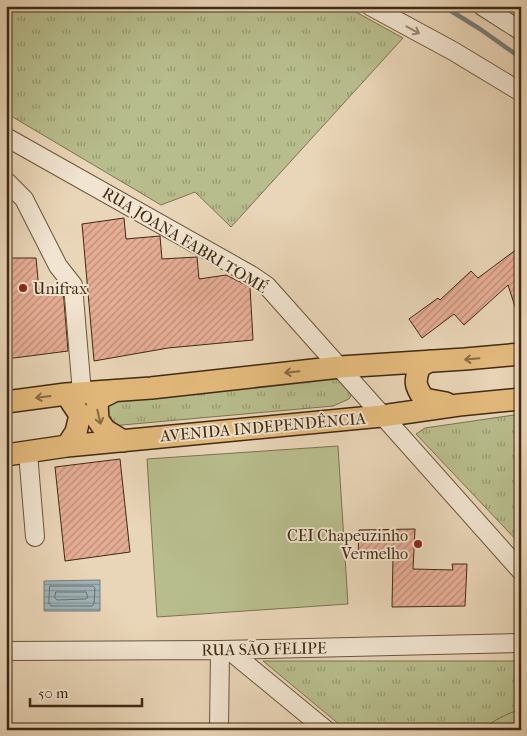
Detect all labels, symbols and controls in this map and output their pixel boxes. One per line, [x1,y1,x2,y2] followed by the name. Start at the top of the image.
[405,25,420,35] one-way arrow
[99,182,272,297] street label: RUA JOANA FABRI TOMÉ
[33,279,88,298] place label: Unifrax
[17,282,29,294] marker: Unifrax
[464,354,480,364] one-way arrow
[284,367,300,377] one-way arrow
[35,392,51,402] one-way arrow
[158,407,367,446] street label: AVENIDA INDEPENDÊNCIA
[95,409,104,425] one-way arrow
[287,526,408,563] place label: CEI Chapeuzinho Vermelho
[412,538,424,550] marker: CEI Chapeuzinho Vermelho
[201,638,327,660] street label: RUA SÃO FELIPE
[30,676,142,708] scale bar
[38,684,69,702] text: 50 m

